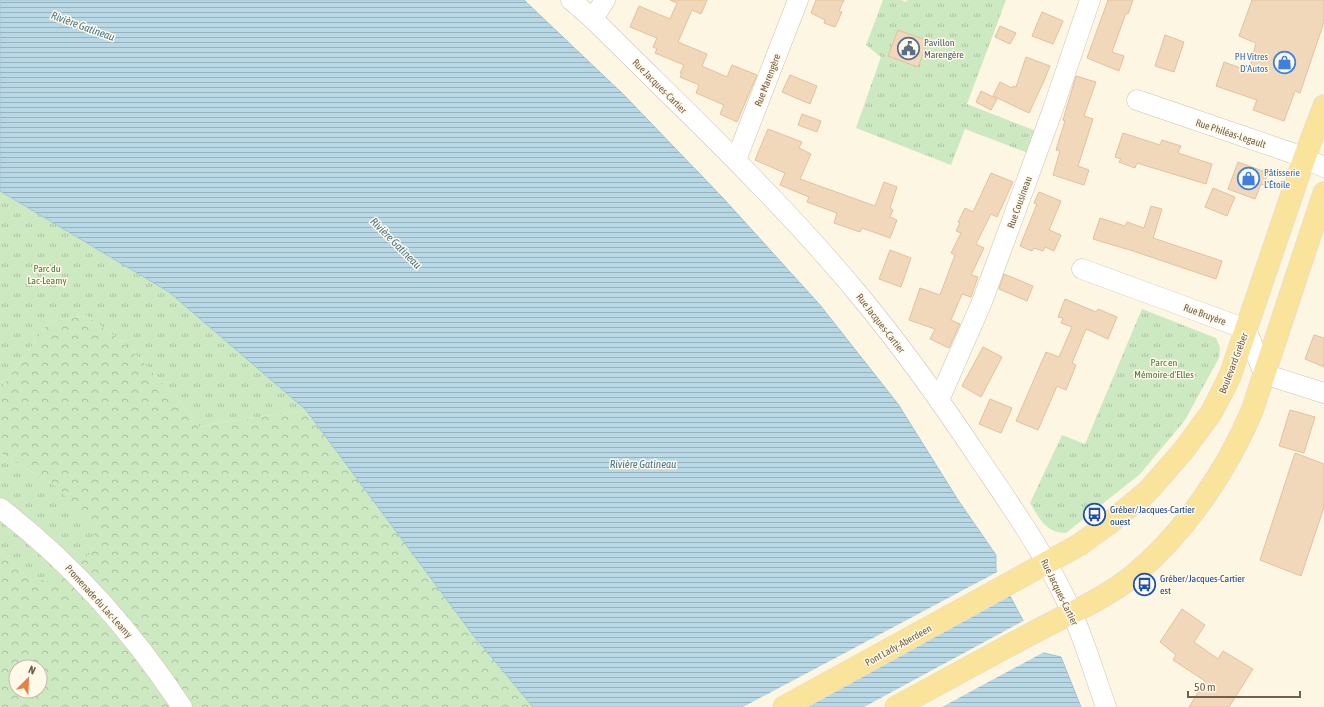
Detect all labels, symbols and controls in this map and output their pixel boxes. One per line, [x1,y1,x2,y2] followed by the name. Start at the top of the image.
[50,9,117,43] water label: Rivière Gatineau
[895,35,921,61] public building icon: Pavillon Marengère
[924,37,964,60] place label: Pavillon Marengère
[1271,49,1297,75] shop icon: PH Vitres D'Autos
[1235,51,1268,74] place label: PH Vitres D'Autos
[752,52,783,108] street label: Rue Marengère
[630,57,690,116] street label: Rue Jacques-Cartier
[1194,117,1267,150] street label: Rue Philéas-Legault
[1236,165,1262,191] shop icon: Pâtisserie L'Étoile
[1264,167,1300,190] place label: Pâtisserie L'Étoile
[1005,175,1034,230] street label: Rue Cousineau
[368,215,424,271] water label: Rivière Gatineau
[27,263,67,286] park label: Parc du Lac-Leamy
[854,292,908,356] street label: Rue Jacques-Cartier
[1182,302,1228,327] street label: Rue Bruyère
[1217,330,1250,395] street label: Boulevard Gréber
[1134,357,1194,380] park label: Parc en Mémoire-d'Elles
[610,458,677,470] water label: Rivière Gatineau
[1081,502,1107,528] bus stop icon: Gréber/Jacques-Cartier ouest
[1110,504,1196,527] place label: Gréber/Jacques-Cartier ouest
[1039,557,1081,628] street label: Rue Jacques-Cartier
[63,563,134,640] street label: Promenade du Lac-Leamy
[1132,571,1158,597] bus stop icon: Gréber/Jacques-Cartier est
[1160,573,1246,596] place label: Gréber/Jacques-Cartier est
[863,623,933,668] street label: Pont Lady-Aberdeen
[8,659,48,699] north arrow
[27,663,37,677] text: N
[1188,673,1300,699] scale bar
[1194,680,1216,694] text: 50 m

